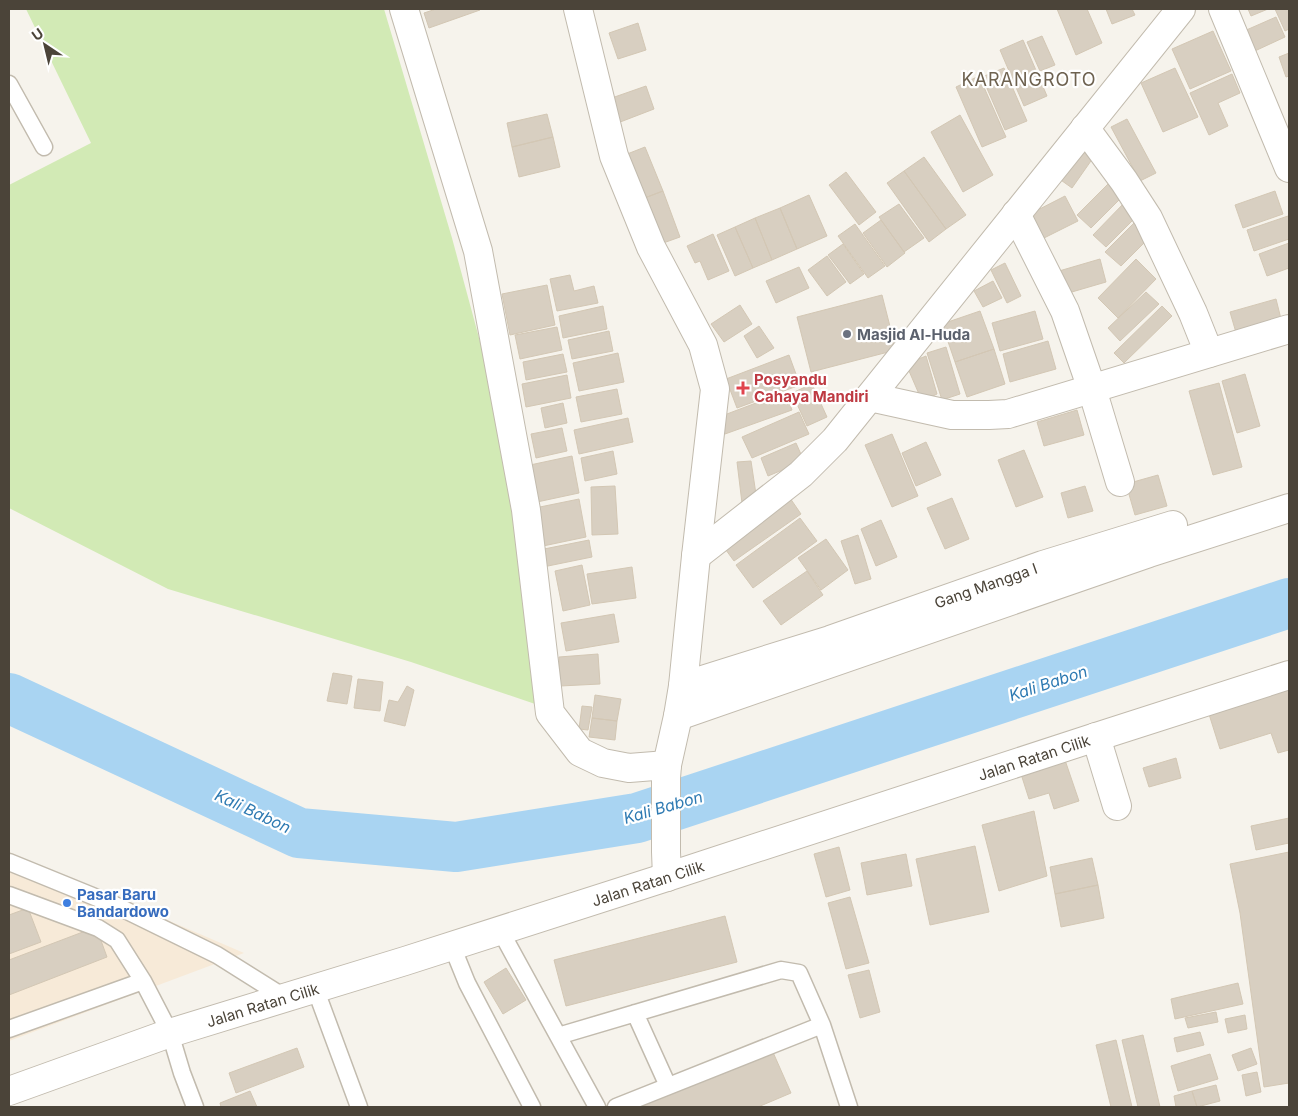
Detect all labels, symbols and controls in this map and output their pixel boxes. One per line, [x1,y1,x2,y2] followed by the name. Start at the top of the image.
[20,20,70,70] north arrow
[28,24,46,44] text: U
[961,69,1097,90] district label: KARANGROTO
[857,325,970,344] place label: Masjid Al-Huda
[841,328,853,340] marker: Masjid Al-Huda
[754,370,869,406] place label: Posyandu Cahaya Mandiri
[736,381,750,395] marker: Posyandu Cahaya Mandiri
[932,558,1040,612] street label: Gang Mangga I
[1006,661,1090,705] water label: Kali Babon
[975,730,1093,784] street label: Jalan Ratan Cilik
[212,785,294,837] water label: Kali Babon
[621,786,705,828] water label: Kali Babon
[589,856,707,910] street label: Jalan Ratan Cilik
[77,885,169,921] place label: Pasar Baru Bandardowo
[61,897,73,909] marker: Pasar Baru Bandardowo
[204,978,322,1031] street label: Jalan Ratan Cilik

